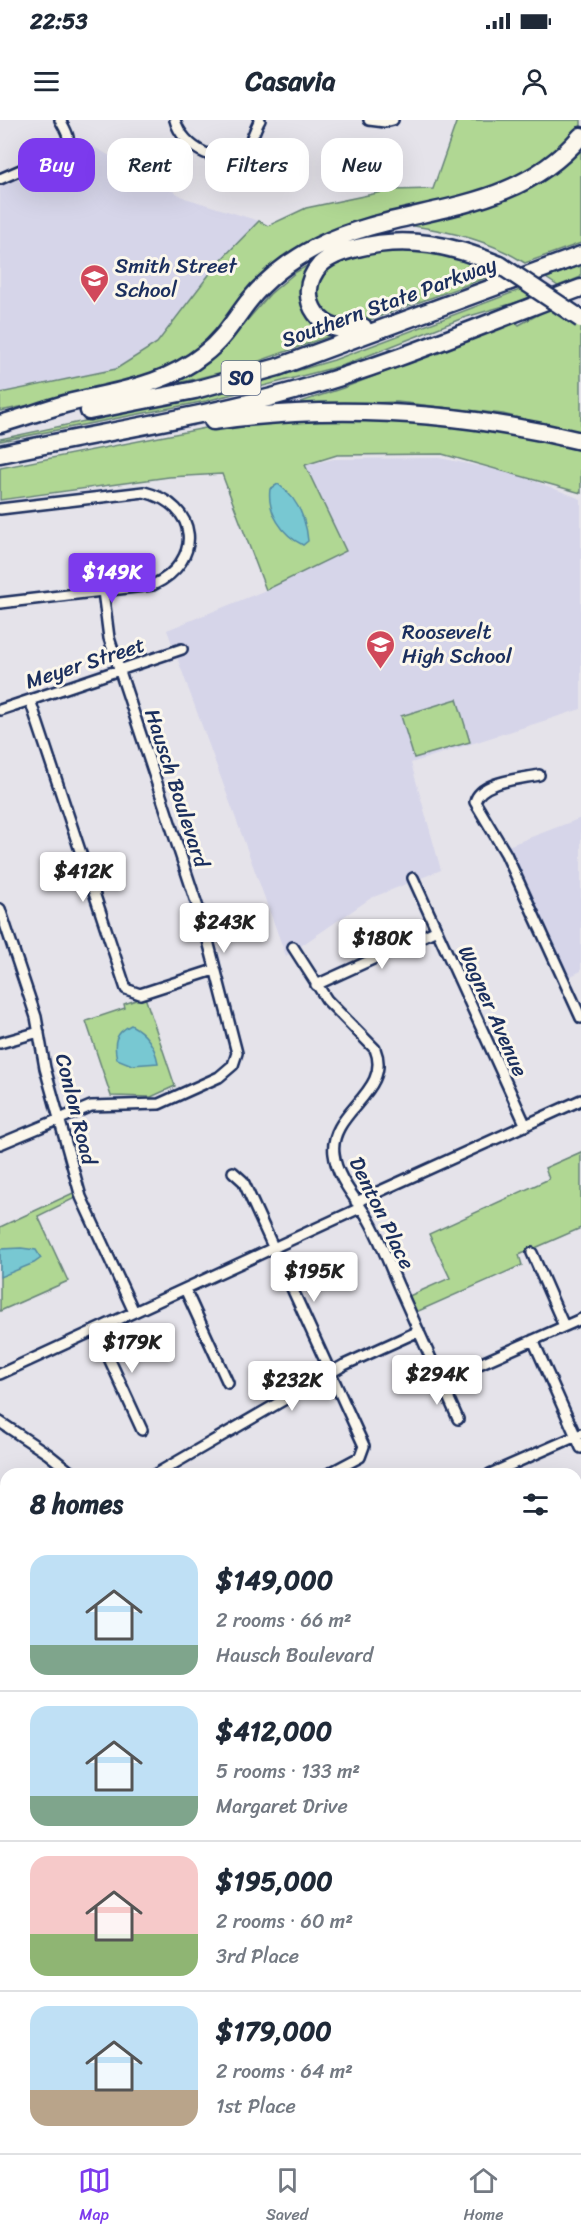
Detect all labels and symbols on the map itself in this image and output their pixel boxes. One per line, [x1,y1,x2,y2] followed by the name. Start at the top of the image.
[276,245,502,359] street label: Southern State Parkway
[115,247,238,309] place label: Smith Street School
[78,262,110,304] school or university icon: Smith Street School
[222,361,260,395] road number: SO
[70,553,154,604] pin: $149K
[402,613,513,675] place label: Roosevelt High School
[20,626,150,700] street label: Meyer Street
[365,628,397,670] school or university icon: Roosevelt High School
[133,704,221,874] street label: Hausch Boulevard
[41,852,125,903] pin: $412K
[182,903,266,954] pin: $243K
[340,919,424,970] pin: $180K
[447,939,539,1083] street label: Wagner Avenue
[44,1049,109,1170] street label: Conlon Road
[338,1150,426,1276] street label: Denton Place
[272,1252,356,1303] pin: $195K
[90,1323,174,1374] pin: $179K
[395,1355,479,1406] pin: $294K
[250,1361,334,1412] pin: $232K

